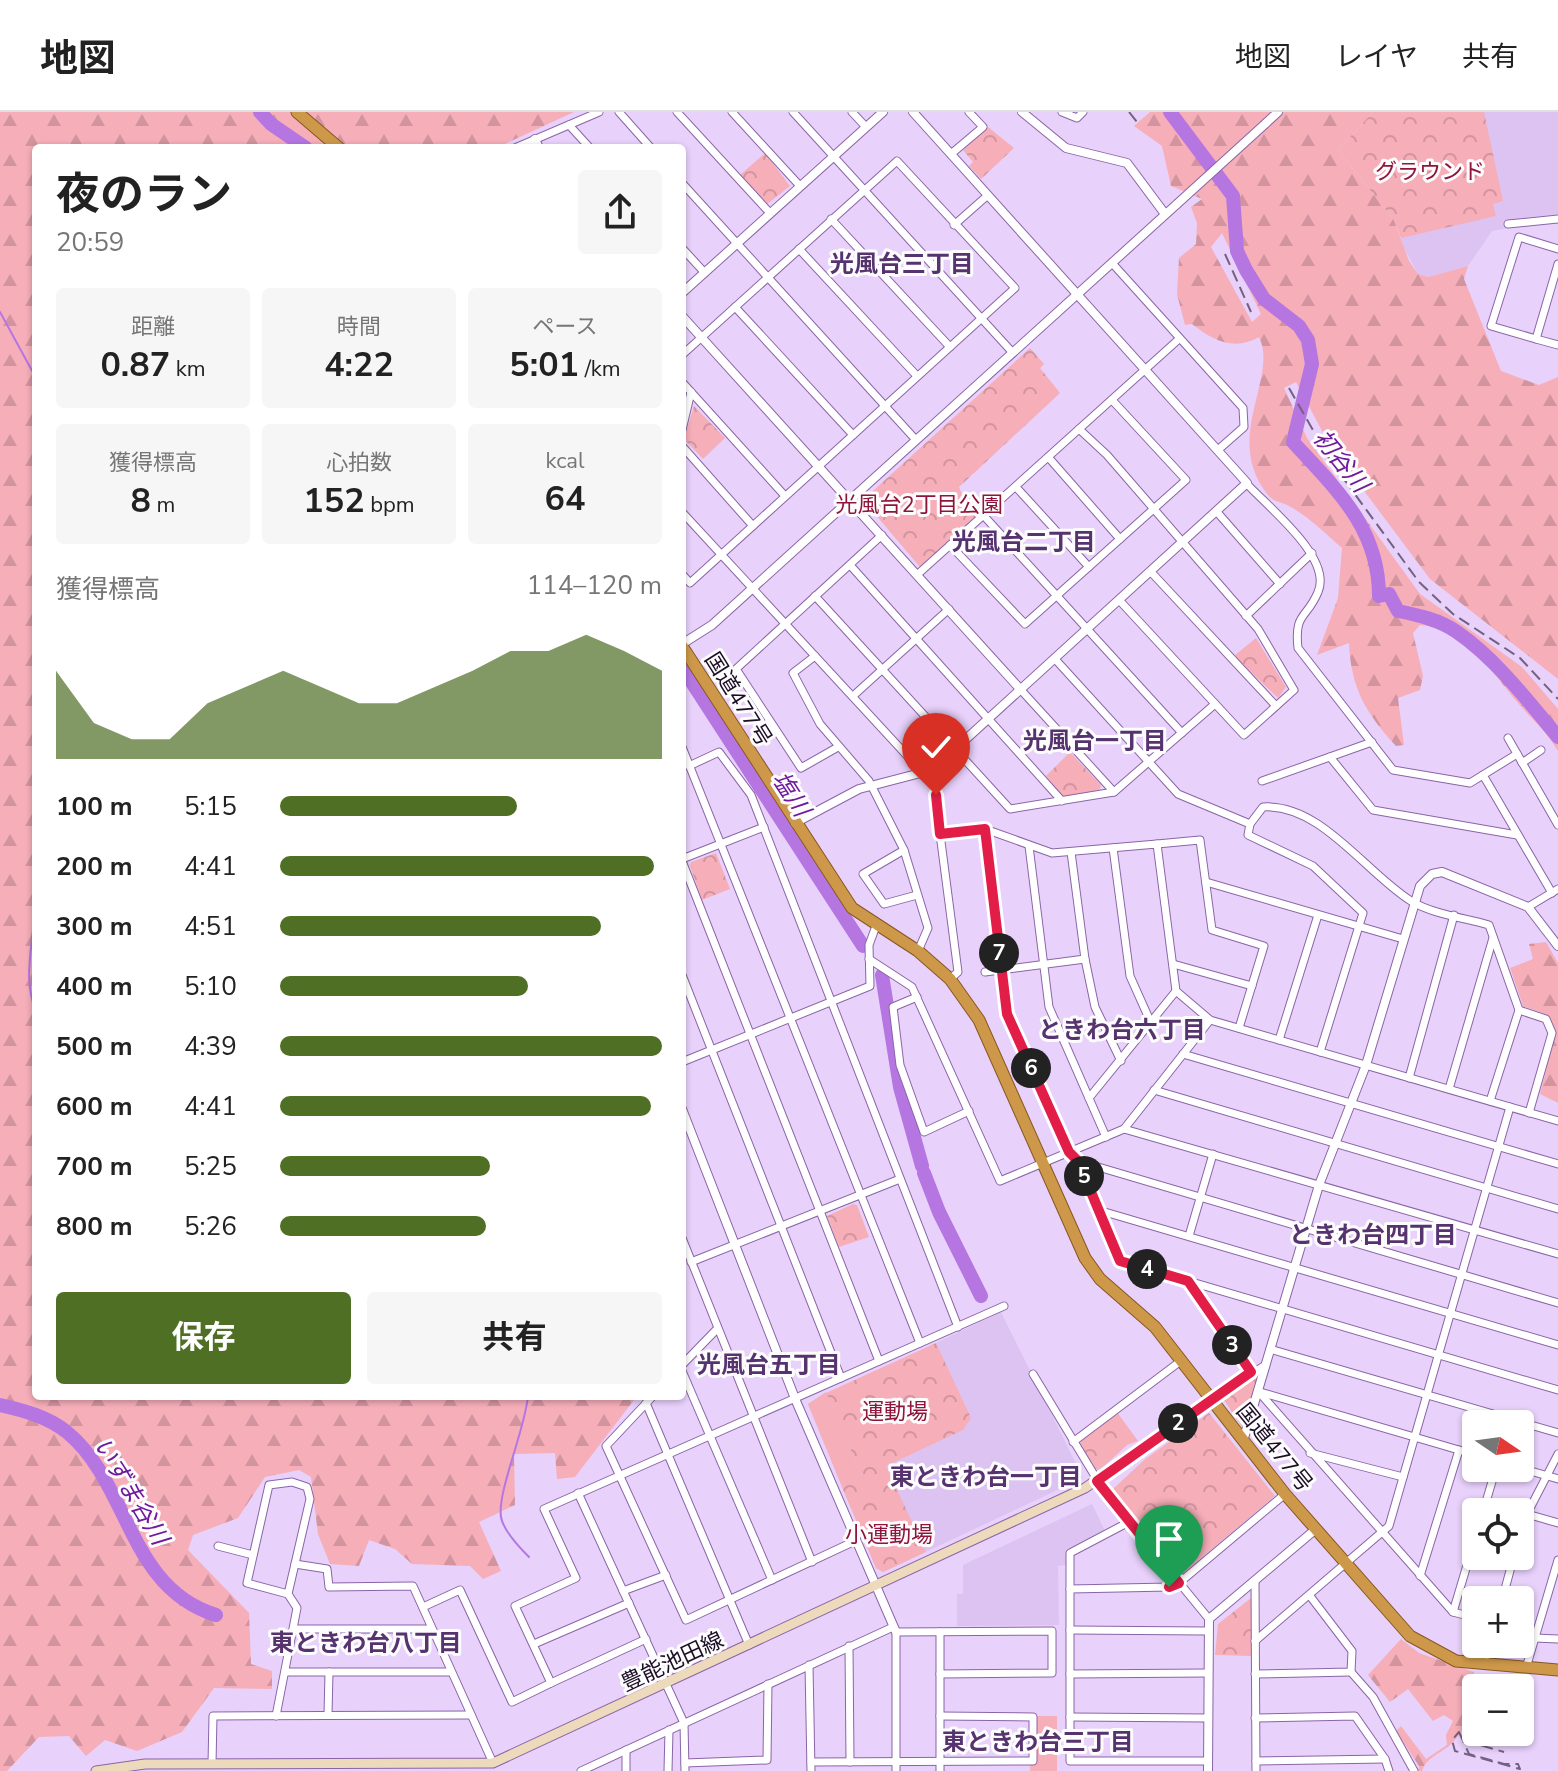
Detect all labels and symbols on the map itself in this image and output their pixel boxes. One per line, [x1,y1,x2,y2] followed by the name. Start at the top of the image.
[1375,157,1485,187] park label: グラウンド
[830,248,974,280] district label: 光風台三丁目
[1306,423,1378,501] water label: 初谷川
[835,490,1003,520] park label: 光風台2丁目公園
[952,526,1096,558] district label: 光風台二丁目
[697,647,779,752] street label: 国道477号
[902,713,970,795] pin
[1023,725,1167,757] district label: 光風台一丁目
[765,765,819,825] water label: 塩川
[979,933,1019,973] pin: 7
[1038,1014,1206,1046] district label: ときわ台六丁目
[1011,1048,1051,1088] pin: 6
[1064,1156,1104,1196] pin: 5
[1289,1219,1457,1251] district label: ときわ台四丁目
[1127,1249,1167,1289] pin: 4
[1212,1325,1252,1365] pin: 3
[697,1349,841,1381] district label: 光風台五丁目
[862,1397,928,1427] park label: 運動場
[1229,1397,1319,1498] street label: 国道477号
[1158,1403,1198,1443] pin: 2
[1462,1410,1534,1482] north arrow
[86,1431,177,1553] water label: いずま谷川
[890,1461,1082,1493] district label: 東ときわ台一丁目
[1135,1505,1203,1587] pin
[845,1520,933,1550] park label: 小運動場
[616,1625,729,1699] street label: 豊能池田線
[270,1627,462,1659] district label: 東ときわ台八丁目
[942,1726,1134,1758] district label: 東ときわ台三丁目

